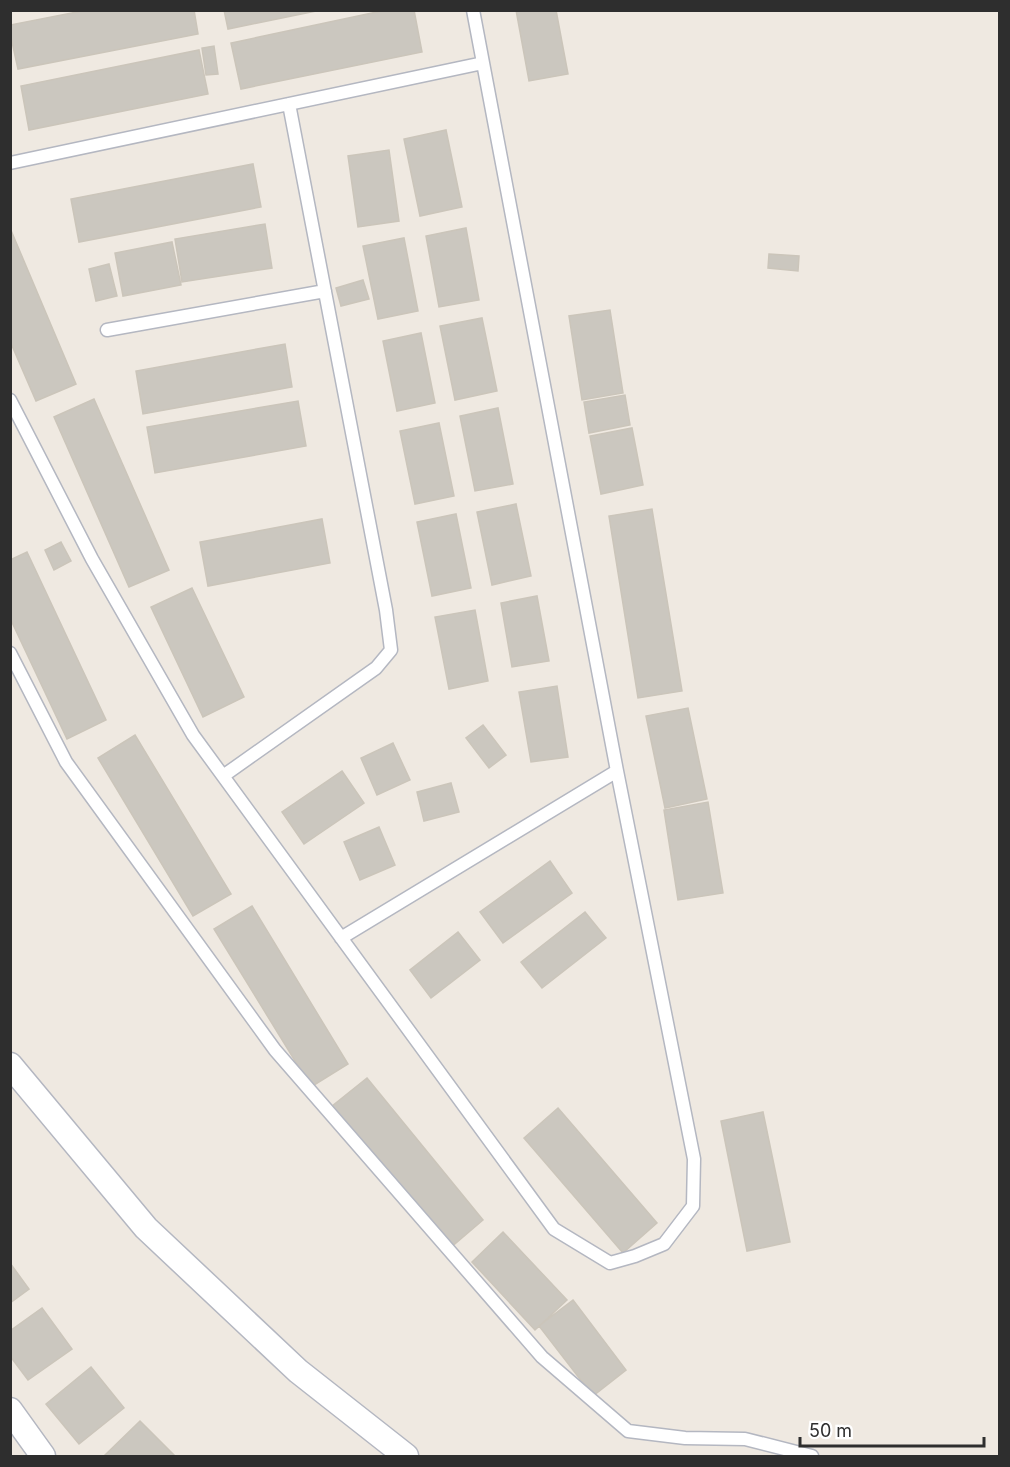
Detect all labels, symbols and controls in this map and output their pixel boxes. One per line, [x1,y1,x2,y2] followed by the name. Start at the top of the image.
[800,1410,984,1448] scale bar
[809,1420,852,1441] text: 50 m

